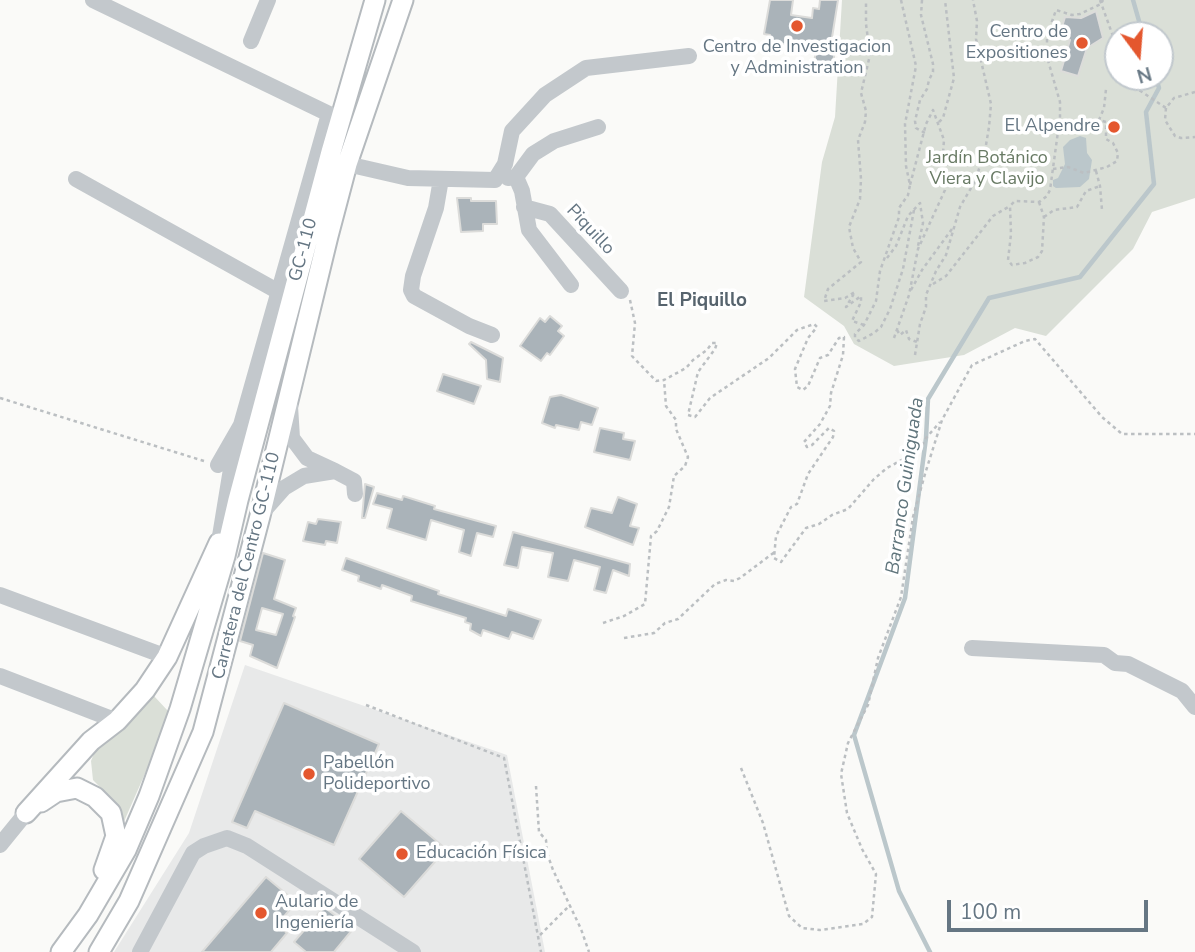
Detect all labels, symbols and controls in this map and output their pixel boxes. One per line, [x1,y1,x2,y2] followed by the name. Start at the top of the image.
[789,18,805,34] marker: Centro de Investigacion y Administration
[1104,21,1174,91] north arrow
[966,22,1068,64] place label: Centro de Expositiones
[1074,35,1090,51] marker: Centro de Expositiones
[703,37,891,80] place label: Centro de Investigacion y Administration
[1134,60,1155,89] text: N
[1004,116,1100,138] place label: El Alpendre
[1106,119,1122,135] marker: El Alpendre
[926,148,1048,190] park label: Jardín Botánico Viera y Clavijo
[561,200,619,260] street label: Piquillo
[285,216,323,284] street label: GC-110
[657,290,747,312] district label: El Piquillo
[882,396,930,576] water label: Barranco Guiniguada
[208,450,286,682] street label: Carretera del Centro GC-110
[323,753,431,796] place label: Pabellón Polideportivo
[301,766,317,782] marker: Pabellón Polideportivo
[416,843,547,865] place label: Educación Física
[394,846,410,862] marker: Educación Física
[950,886,1151,930] scale bar
[275,892,358,934] place label: Aulario de Ingeniería
[960,898,1021,926] text: 100 m
[253,905,269,921] marker: Aulario de Ingeniería

